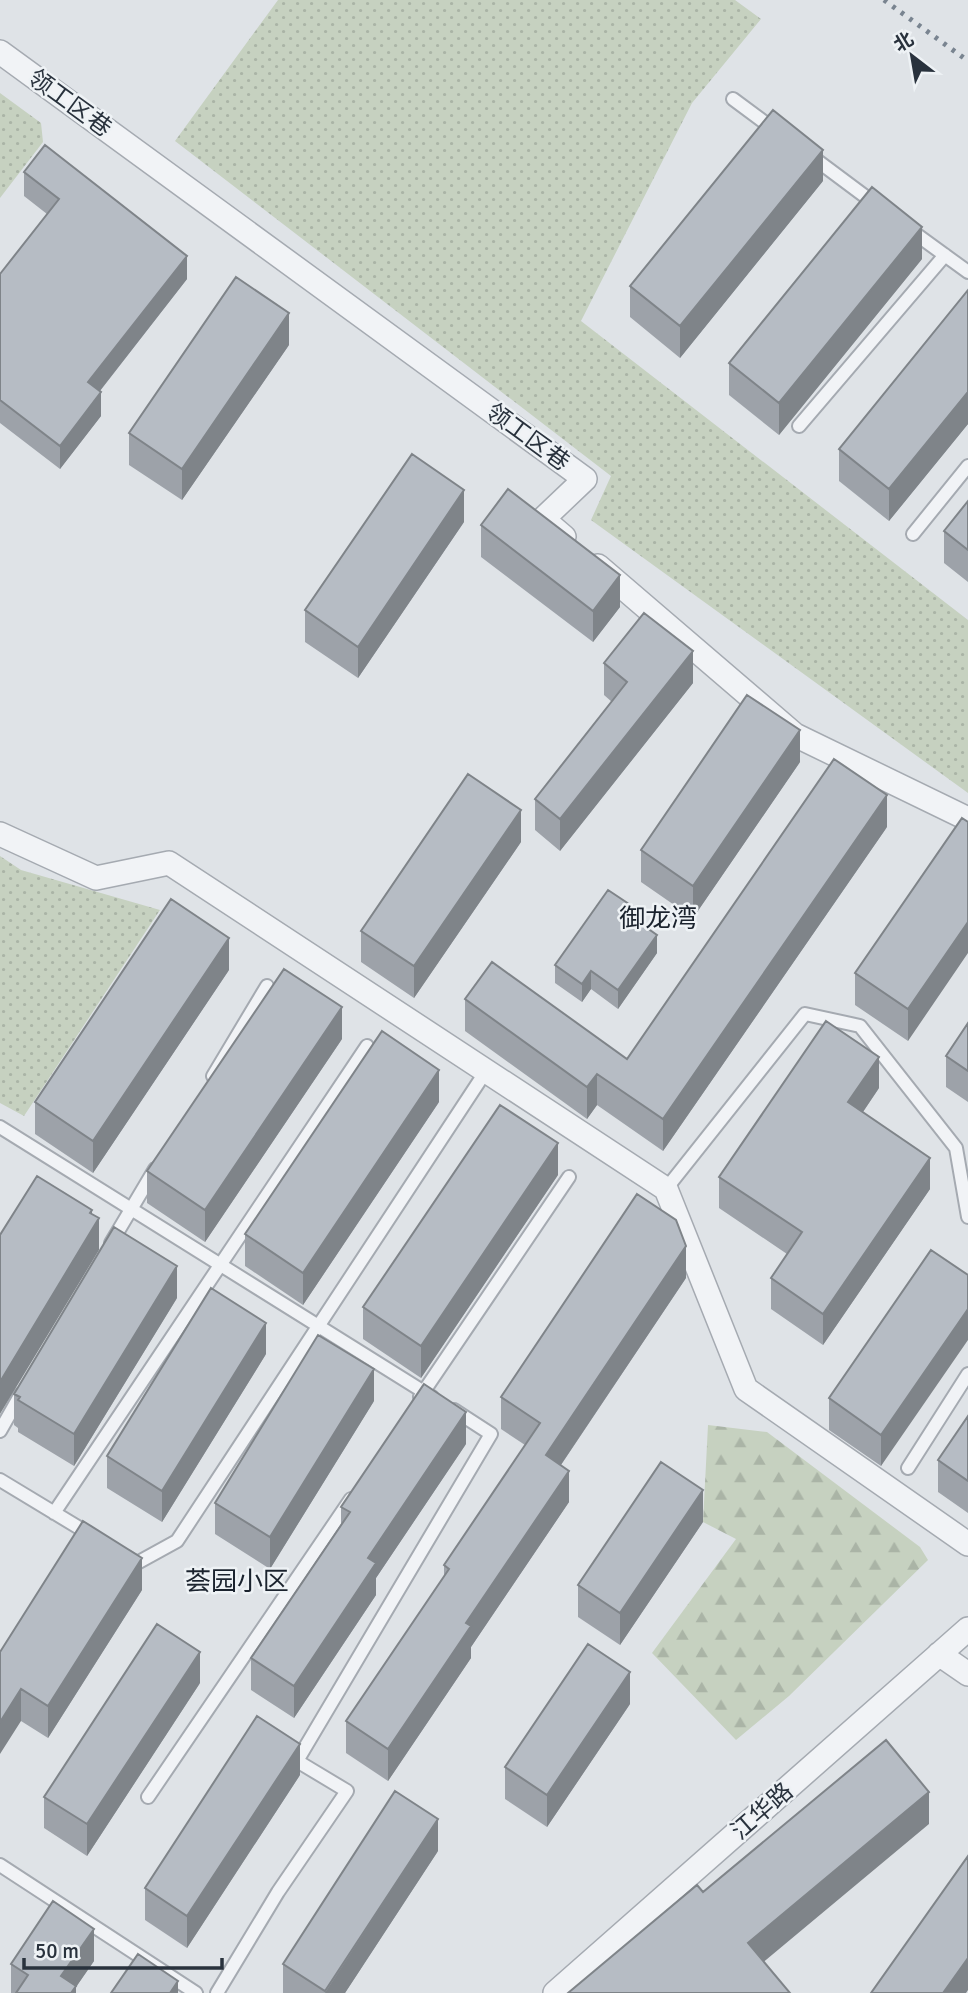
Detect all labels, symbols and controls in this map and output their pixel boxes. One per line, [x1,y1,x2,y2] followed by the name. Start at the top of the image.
[877,21,947,91] north arrow
[889,27,918,57] text: 北
[22,63,118,143] street label: 领工区巷
[480,397,576,477] street label: 领工区巷
[619,903,697,935] district label: 御龙湾
[185,1566,289,1598] district label: 荟园小区
[725,1776,799,1846] street label: 江华路
[24,1926,222,1970] scale bar
[35,1938,79,1964] text: 50 m

